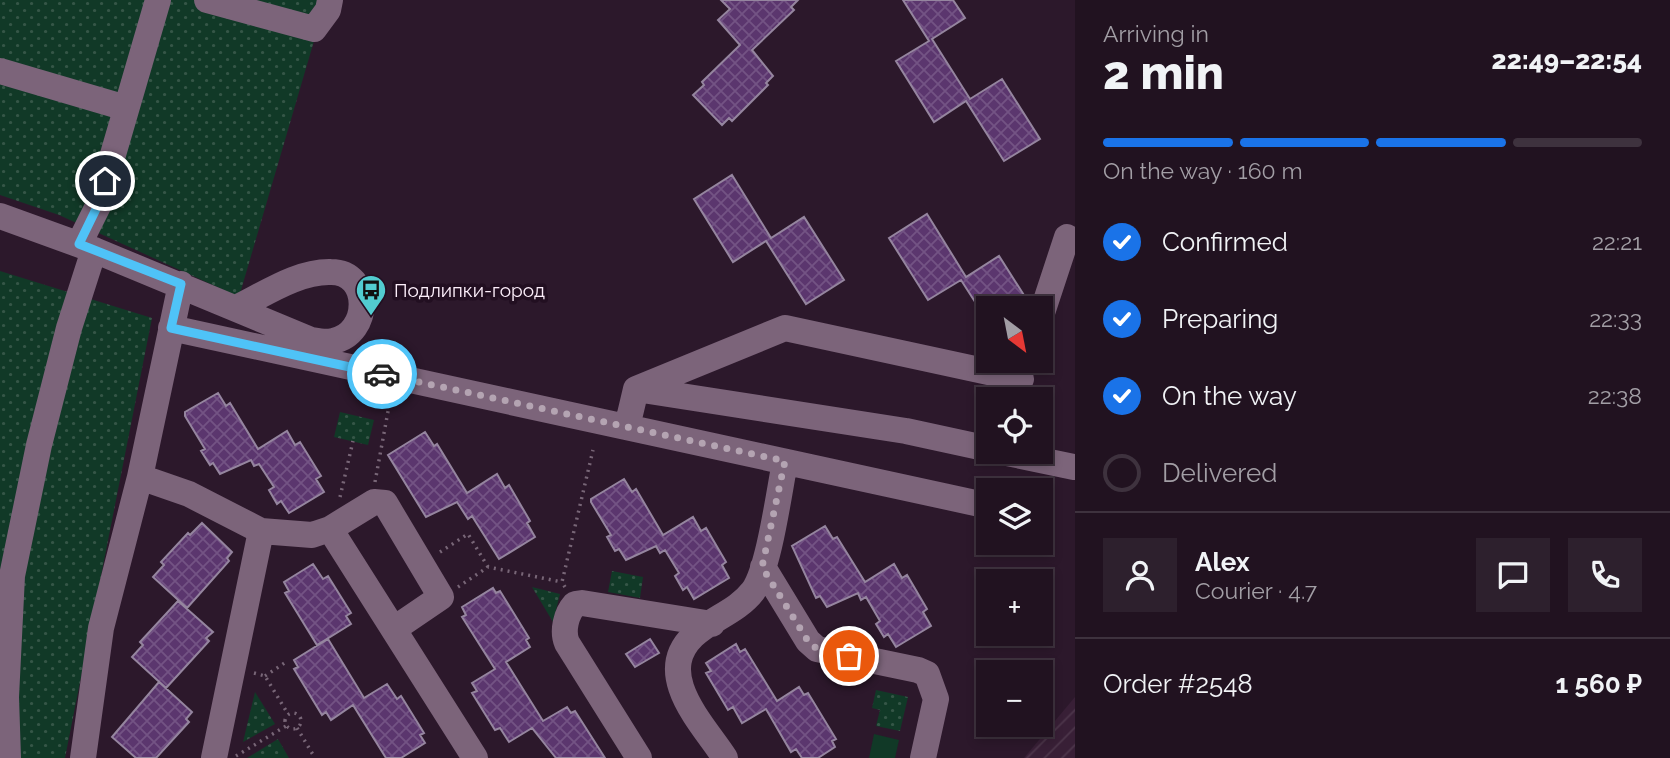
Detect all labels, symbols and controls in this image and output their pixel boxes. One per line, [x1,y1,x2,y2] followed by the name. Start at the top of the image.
[1103,20,1209,47] text: Arriving in
[1492,45,1642,75] text: 22:49–22:54
[1103,46,1224,100] text: 2 min
[75,151,135,211] pin
[1103,157,1303,184] text: On the way · 160 m
[86,162,124,200] icon: home
[1103,223,1141,261] icon: check
[1162,227,1288,257] text: Confirmed
[1592,228,1642,255] text: 22:21
[354,273,388,317] bus stop icon: Подлипки-город
[394,279,545,301] place label: Подлипки-город
[976,296,1054,373] north arrow
[976,296,1053,737] map controls
[1103,300,1141,338] icon: check
[1162,304,1278,334] text: Preparing
[1589,305,1642,332] text: 22:33
[347,339,417,409] courier
[363,355,401,393] icon: car
[1103,377,1141,415] icon: check
[1162,381,1297,411] text: On the way
[1588,382,1642,409] text: 22:38
[976,387,1053,464] button: locate
[1162,458,1277,488] text: Delivered
[976,478,1053,555] button: layers
[1103,538,1177,612] button: person
[1476,538,1550,612] button: chat
[1568,538,1642,612] button: phone
[1195,547,1250,577] text: Alex
[976,569,1053,646] button: +
[1195,577,1317,604] text: Courier · 4.7
[819,626,879,686] pin
[830,637,868,675] icon: bag
[976,660,1053,737] button: −
[1103,669,1253,699] text: Order #2548
[1555,669,1642,699] text: 1 560 ₽

